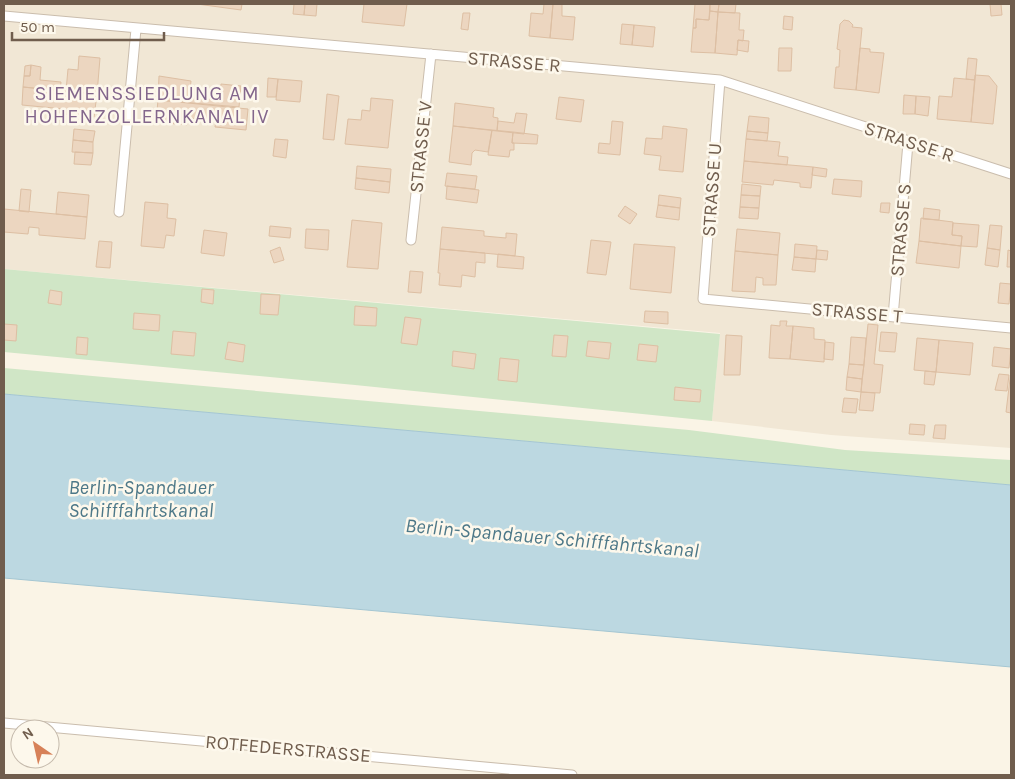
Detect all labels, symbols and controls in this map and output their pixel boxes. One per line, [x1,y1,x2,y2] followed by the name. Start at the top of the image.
[12,10,165,42] scale bar
[20,18,55,36] text: 50 m
[467,47,561,77] street label: STRASSE R
[25,82,269,128] district label: SIEMENSSIEDLUNG AM HOHENZOLLERNKANAL IV
[405,100,437,194] street label: STRASSE V
[861,117,957,167] street label: STRASSE R
[698,142,726,238] street label: STRASSE U
[886,183,916,277] street label: STRASSE S
[811,298,904,328] street label: STRASSE T
[68,476,215,522] water label: Berlin-Spandauer Schifffahrtskanal
[404,514,700,562] water label: Berlin-Spandauer Schifffahrtskanal
[10,719,60,769] north arrow
[19,724,37,743] text: N
[204,731,372,767] street label: ROTFEDERSTRASSE

